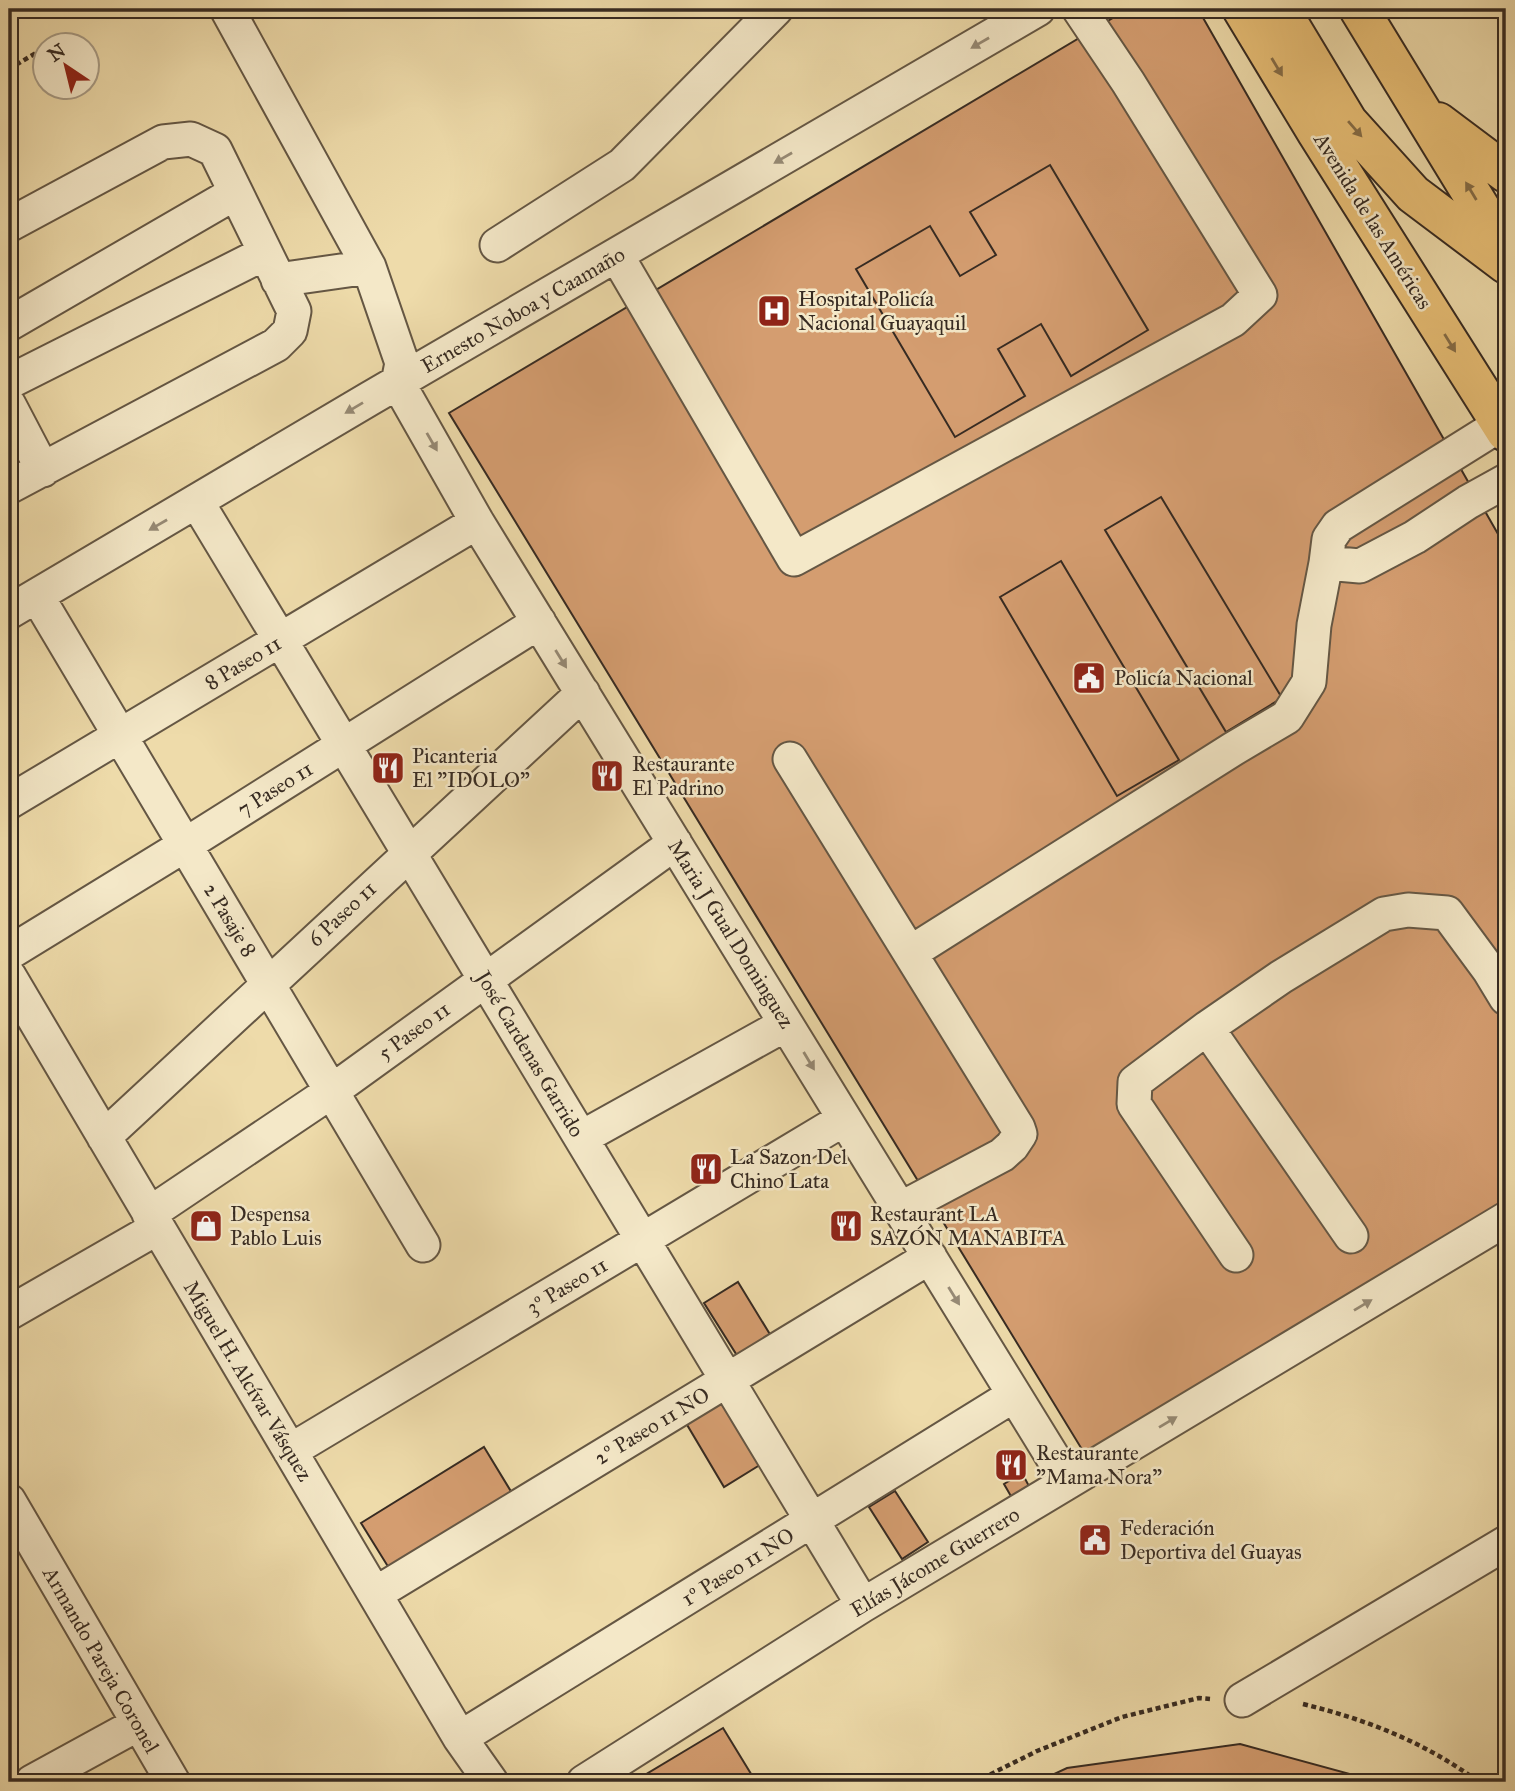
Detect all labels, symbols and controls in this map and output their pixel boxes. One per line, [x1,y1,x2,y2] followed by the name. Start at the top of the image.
[32,32,102,102] north arrow
[970,37,989,49] one-way arrow
[43,38,70,67] text: N
[1271,58,1284,77] one-way arrow
[1347,120,1363,138] one-way arrow
[1308,127,1438,314] street label: Avenida de las Américas
[774,152,793,164] one-way arrow
[1464,182,1477,201] one-way arrow
[416,241,630,379] street label: Ernesto Noboa y Caamaño
[798,286,967,336] place label: Hospital Policía Nacional Guayaquil
[755,292,793,330] hospital icon: Hospital Policía Nacional Guayaquil
[1444,333,1457,353] one-way arrow
[344,402,363,414] one-way arrow
[426,433,438,452] one-way arrow
[149,519,168,531] one-way arrow
[200,630,286,696] street label: 8 Paseo 11
[555,649,568,668] one-way arrow
[1070,659,1108,697] public building icon: Policía Nacional
[1114,665,1253,691] place label: Policía Nacional
[412,743,530,793] place label: Picanteria El "IDOLO"
[369,749,407,787] restaurant icon: Picanteria El "IDOLO"
[632,751,735,801] place label: Restaurante El Padrino
[232,756,318,822] street label: 7 Paseo 11
[588,757,626,795] restaurant icon: Restaurante El Padrino
[662,835,800,1034] street label: Maria J Gual Dominguez
[302,876,382,952] street label: 6 Paseo 11
[198,878,262,962] street label: 2 Pasaje 8
[469,964,590,1142] street label: José Cardenas Garrido
[373,996,455,1066] street label: 5 Paseo 11
[802,1051,815,1071] one-way arrow
[730,1144,848,1194] place label: La Sazon Del Chino Lata
[687,1150,725,1188] restaurant icon: La Sazon Del Chino Lata
[230,1201,322,1251] place label: Despensa Pablo Luis
[870,1201,1066,1251] place label: Restaurant LA SAZÓN MANABITA
[187,1207,225,1245] shop icon: Despensa Pablo Luis
[827,1207,865,1245] restaurant icon: Restaurant LA SAZÓN MANABITA
[522,1252,612,1320] street label: 3º Paseo 11
[178,1276,318,1486] street label: Miguel H. Alcívar Vásquez
[947,1287,960,1306] one-way arrow
[1354,1298,1373,1311] one-way arrow
[590,1381,714,1471] street label: 2º Paseo 11 NO
[1159,1415,1178,1428] one-way arrow
[1036,1440,1162,1490] place label: Restaurante "Mama Nora"
[992,1446,1030,1484] restaurant icon: Restaurante "Mama Nora"
[846,1501,1025,1623] street label: Elías Jácome Guerrero
[1120,1515,1302,1565] place label: Federación Deportiva del Guayas
[1076,1521,1114,1559] public building icon: Federación Deportiva del Guayas
[677,1522,799,1612] street label: 1º Paseo 11 NO
[37,1561,165,1758] street label: Armando Pareja Coronel

